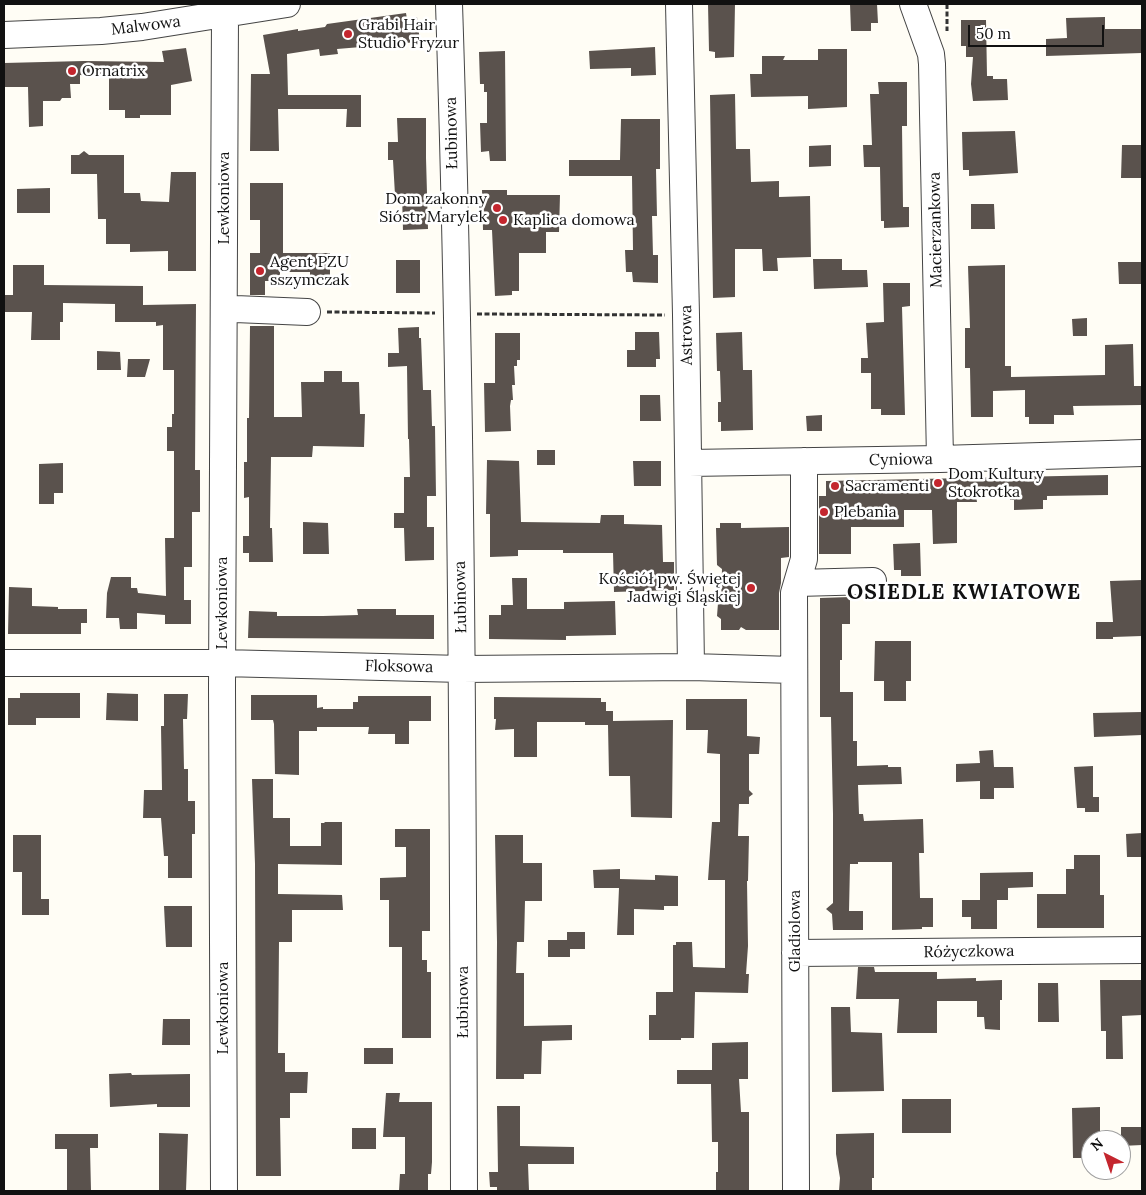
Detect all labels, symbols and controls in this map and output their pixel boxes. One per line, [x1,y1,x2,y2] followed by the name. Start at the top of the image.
[110,12,182,40] street label: Malwowa
[358,15,459,53] place label: Grabi Hair Studio Fryzur
[971,15,1107,47] scale bar
[976,24,1011,43] text: 50 m
[342,28,354,40] marker: Grabi Hair Studio Fryzur
[82,61,146,81] place label: Ornatrix
[66,65,78,77] marker: Ornatrix
[442,97,462,169] street label: Łubinowa
[214,152,234,244] street label: Lewkoniowa
[925,172,947,288] street label: Macierzankowa
[379,189,487,227] place label: Dom zakonny Sióstr Marylek
[491,202,503,214] marker: Dom zakonny Sióstr Marylek
[513,210,635,230] place label: Kaplica domowa
[497,214,509,226] marker: Kaplica domowa
[270,252,349,290] place label: Agent PZU sszymczak
[254,265,266,277] marker: Agent PZU sszymczak
[677,305,697,365] street label: Astrowa
[869,450,933,470] street label: Cyniowa
[948,464,1044,502] place label: Dom Kultury Stokrotka
[845,476,929,496] place label: Sacramenti
[932,477,944,489] marker: Dom Kultury Stokrotka
[829,480,841,492] marker: Sacramenti
[834,502,897,522] place label: Plebania
[818,506,830,518] marker: Plebania
[212,557,232,649] street label: Lewkoniowa
[451,561,471,633] street label: Łubinowa
[599,569,741,607] place label: Kościół pw. Świętej Jadwigi Śląskiej
[845,580,1083,606] district label: OSIEDLE KWIATOWE
[745,582,757,594] marker: Kościół pw. Świętej Jadwigi Śląskiej
[365,657,433,677] street label: Floksowa
[785,890,805,972] street label: Gladiolowa
[923,942,1015,962] street label: Różyczkowa
[213,962,233,1054] street label: Lewkoniowa
[453,966,473,1038] street label: Łubinowa
[1081,1130,1131,1180] north arrow
[1087,1134,1107,1155] text: N

